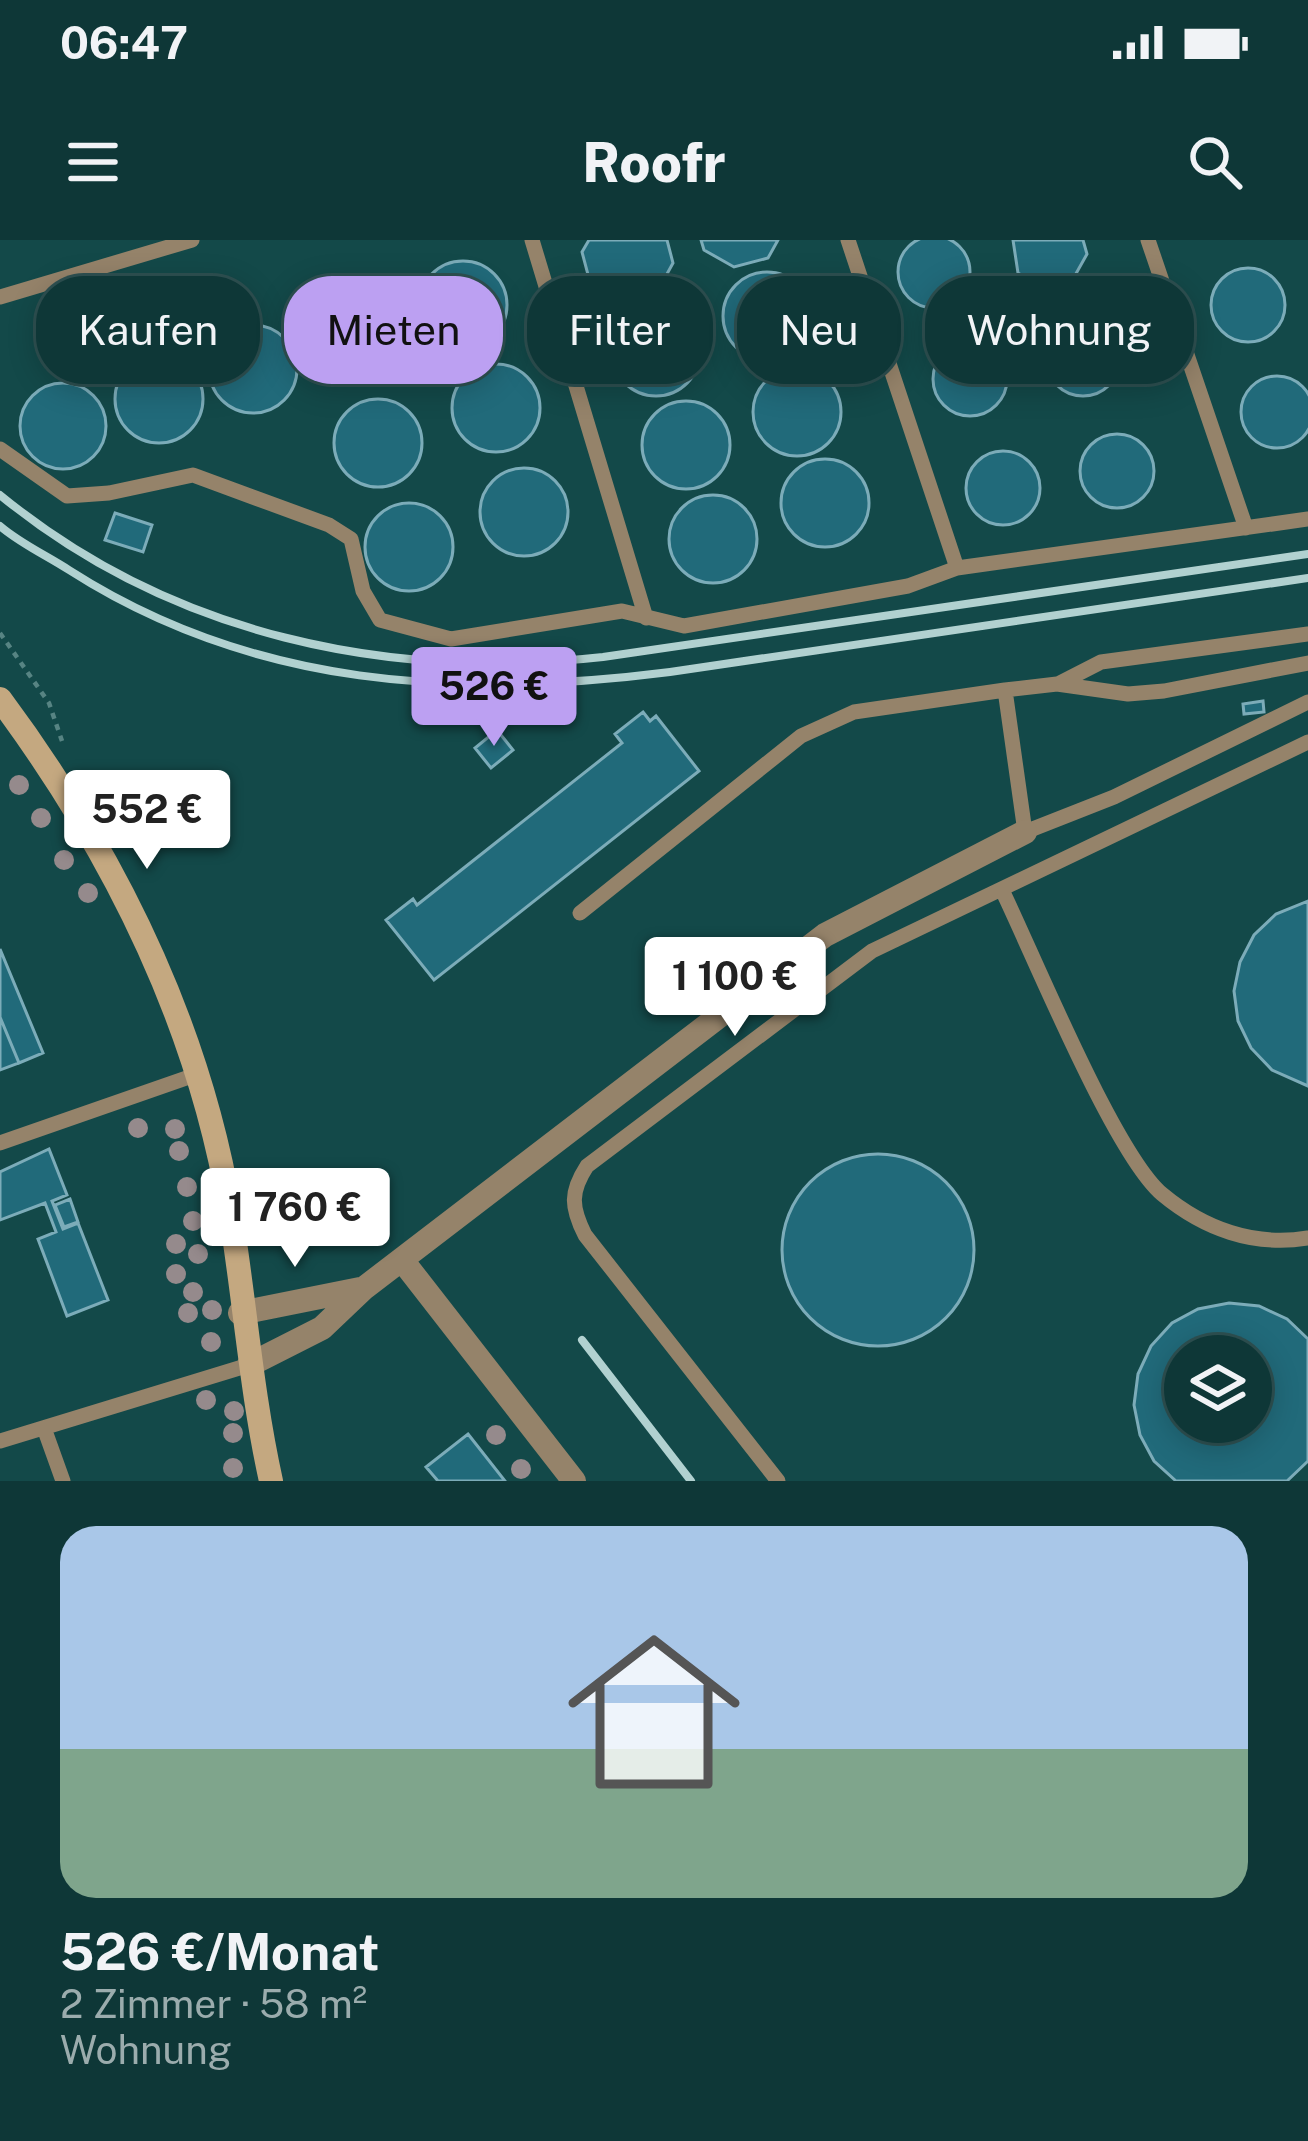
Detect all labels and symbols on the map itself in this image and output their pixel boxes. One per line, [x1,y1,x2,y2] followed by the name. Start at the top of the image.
[410,647,578,749] pin: 526 €
[63,770,231,872] pin: 552 €
[624,937,846,1039] pin: 1 100 €
[184,1168,406,1270] pin: 1 760 €

